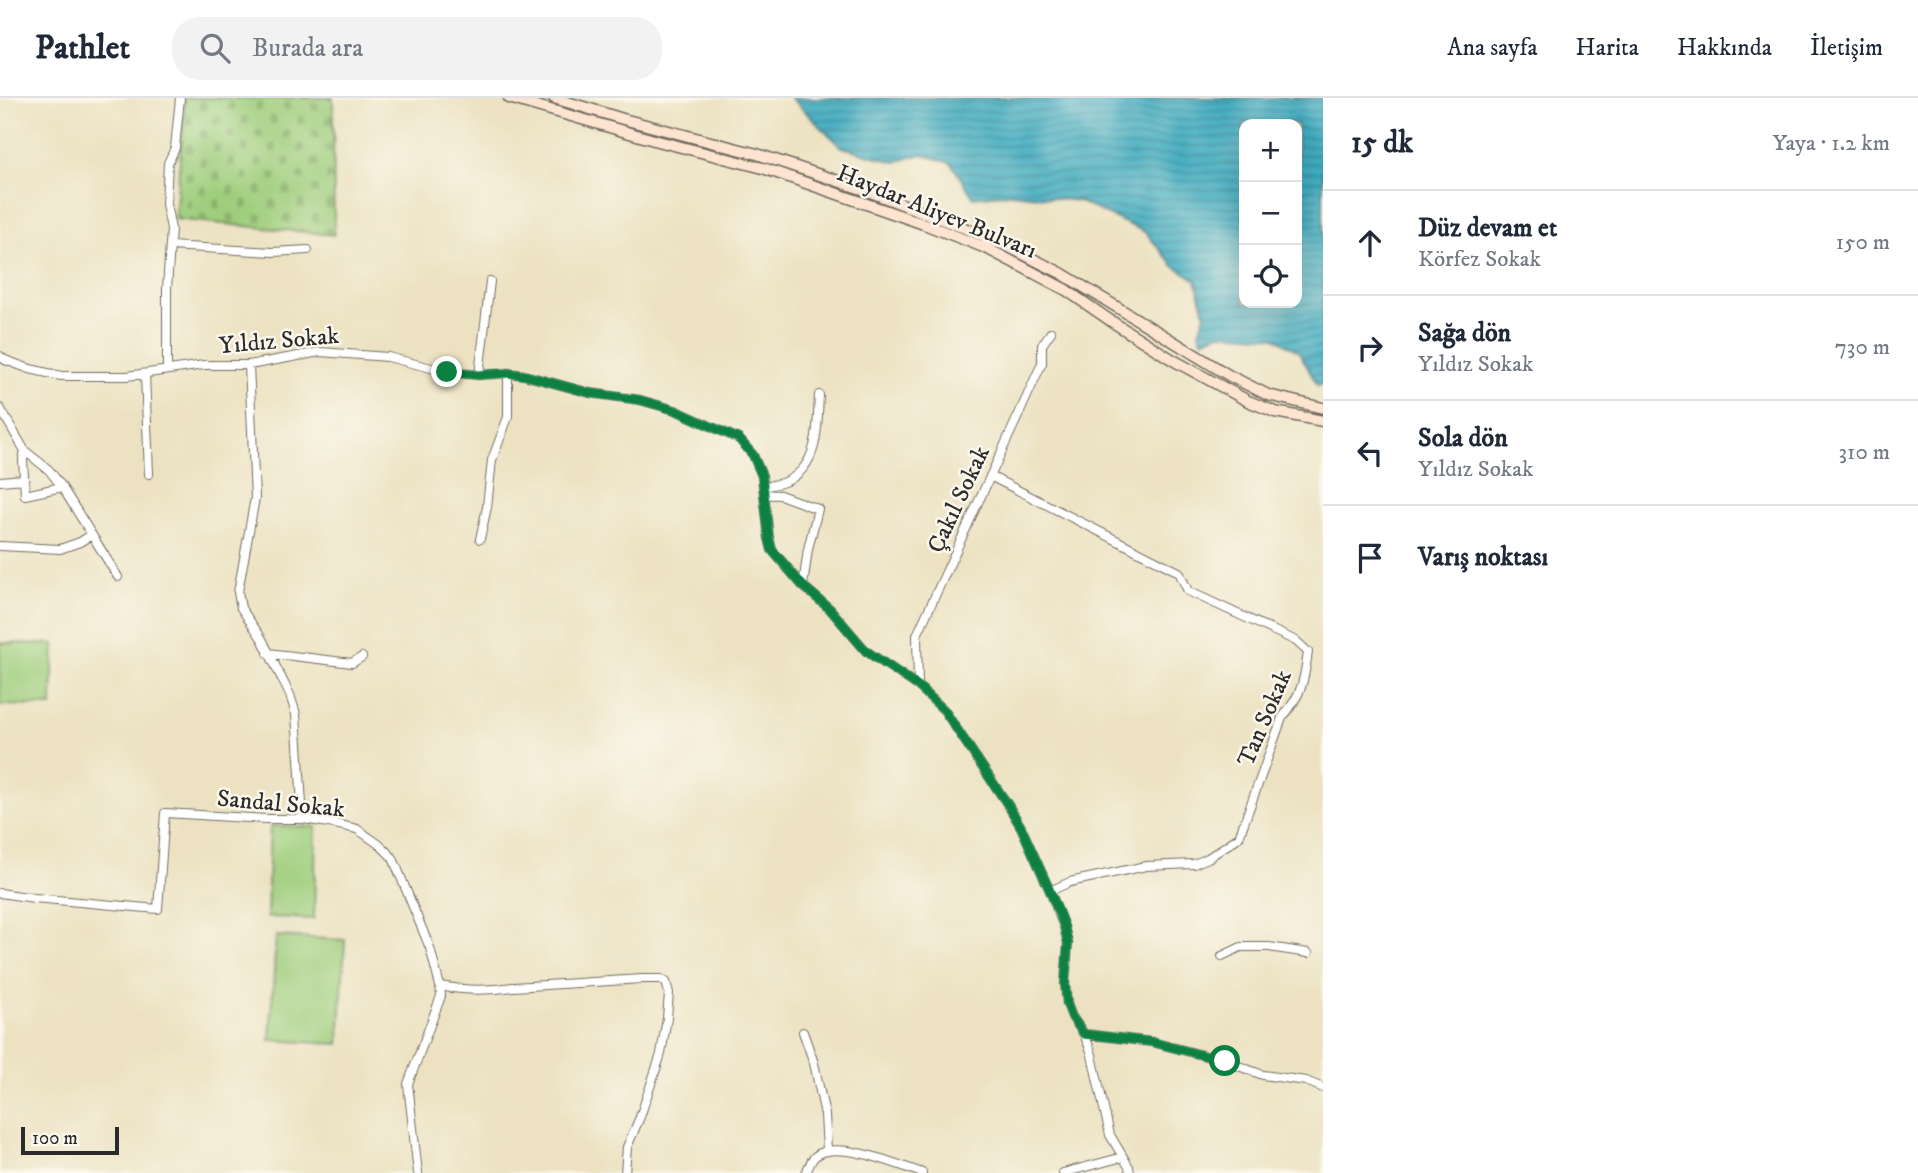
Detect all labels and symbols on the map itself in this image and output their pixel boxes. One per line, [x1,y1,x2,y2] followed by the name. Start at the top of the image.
[832,158,1041,266] street label: Haydar Aliyev Bulvarı
[218,321,340,361] street label: Yıldız Sokak
[431,356,462,387] route end
[921,441,997,558] street label: Çakıl Sokak
[1231,665,1299,771] street label: Tan Sokak
[216,783,346,825] street label: Sandal Sokak
[1209,1045,1240,1076] route start
[21,1124,119,1156] scale bar

